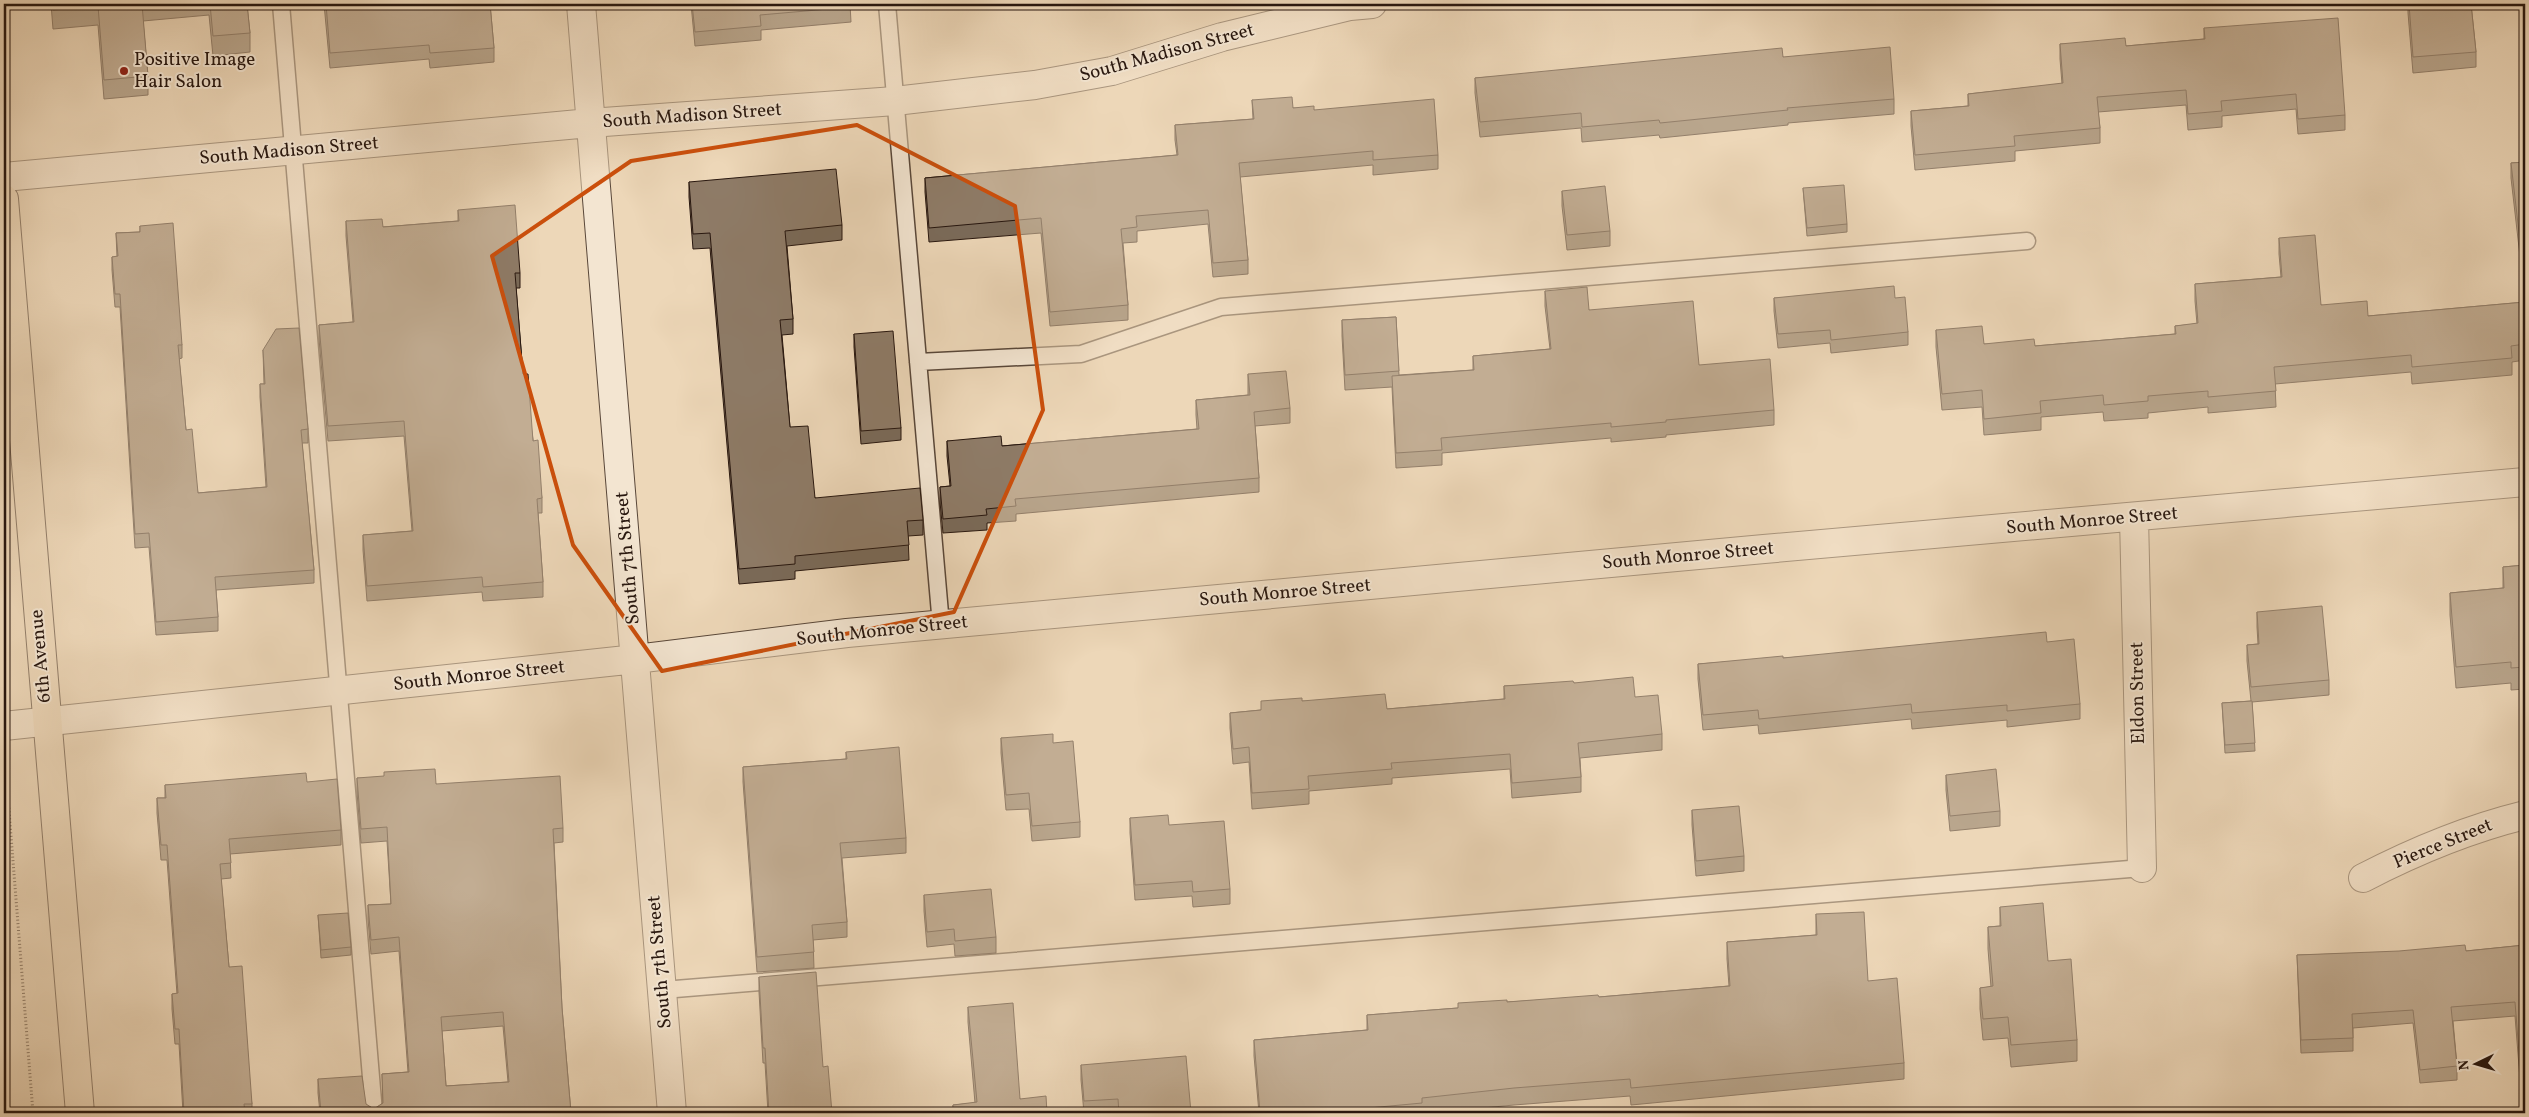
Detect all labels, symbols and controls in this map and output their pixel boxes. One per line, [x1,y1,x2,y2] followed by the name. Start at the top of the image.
[1077,17,1258,89] street label: South Madison Street
[134,47,255,95] place label: Positive Image Hair Salon
[118,65,130,77] marker: Positive Image Hair Salon
[601,97,783,135] street label: South Madison Street
[198,130,380,172] street label: South Madison Street
[609,490,647,626] street label: South 7th Street
[2005,501,2179,541] street label: South Monroe Street
[1601,536,1775,576] street label: South Monroe Street
[1198,573,1372,613] street label: South Monroe Street
[24,608,58,704] street label: 6th Avenue
[795,609,969,653] street label: South Monroe Street
[2124,641,2152,745] street label: Eldon Street
[392,654,566,698] street label: South Monroe Street
[2390,812,2497,876] street label: Pierce Street
[641,894,679,1030] street label: South 7th Street
[2452,1040,2502,1090] north arrow
[2455,1059,2474,1071] text: N

